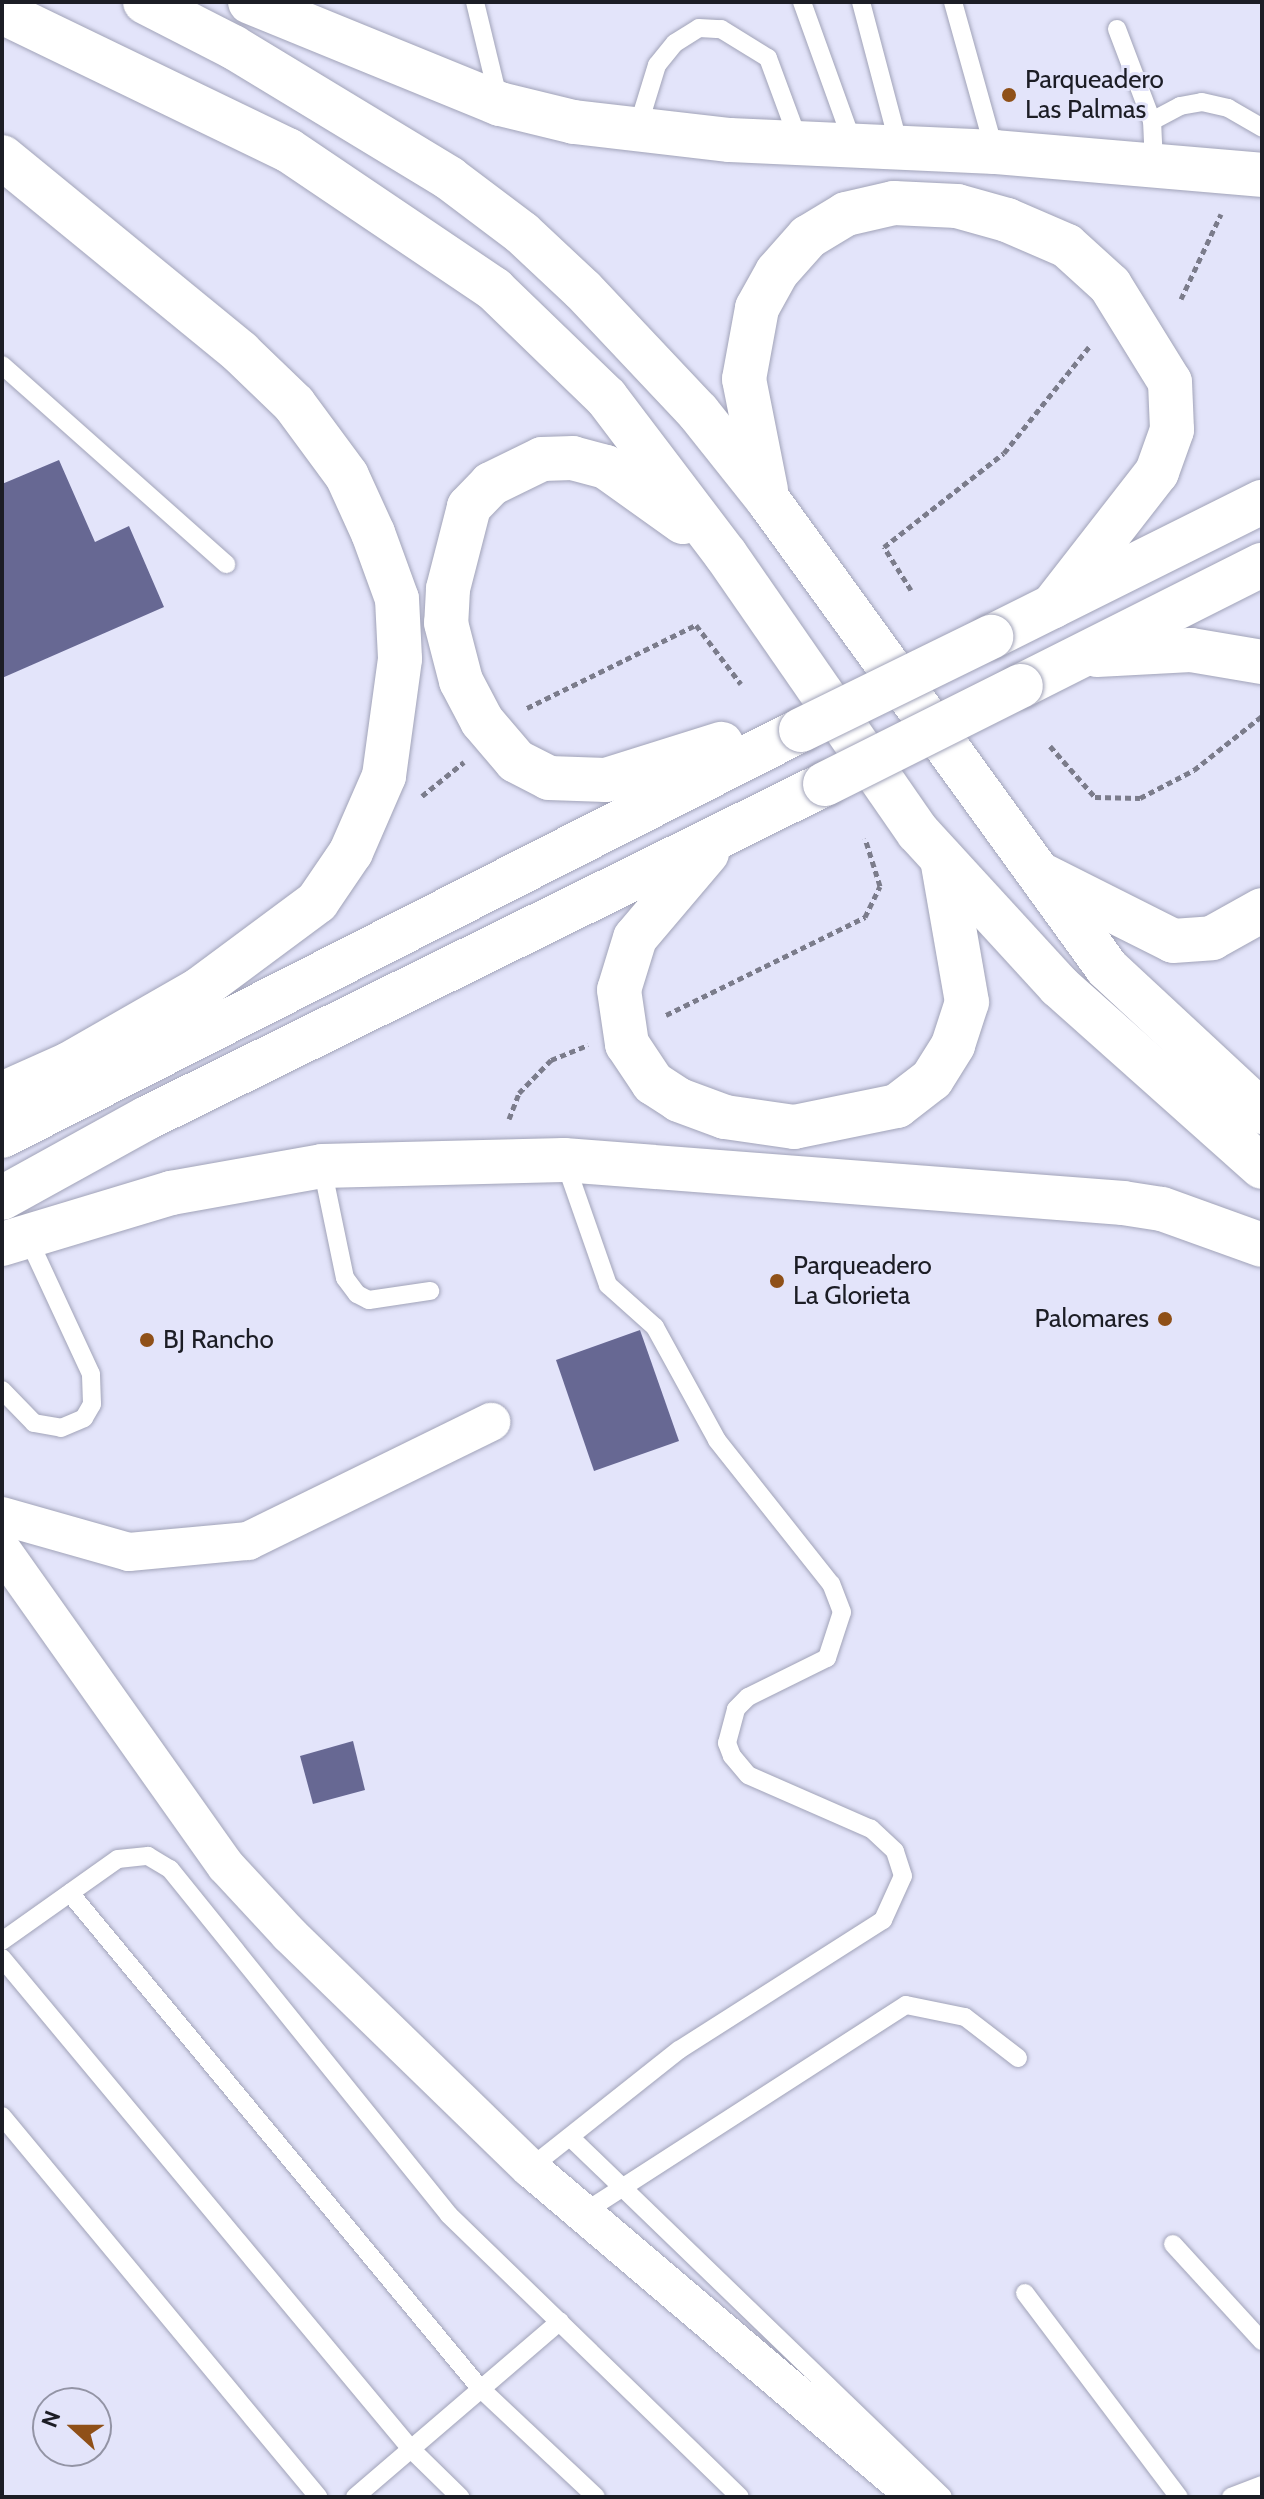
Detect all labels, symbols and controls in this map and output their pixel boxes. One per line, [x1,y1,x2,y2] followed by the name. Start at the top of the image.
[1025,64,1164,126] place label: Parqueadero Las Palmas
[1000,86,1018,104] marker: Parqueadero Las Palmas
[793,1250,932,1312] place label: Parqueadero La Glorieta
[768,1272,786,1290] marker: Parqueadero La Glorieta
[1034,1303,1149,1335] place label: Palomares
[1156,1310,1174,1328] marker: Palomares
[163,1324,274,1356] place label: BJ Rancho
[138,1331,156,1349] marker: BJ Rancho
[32,2387,112,2467] north arrow
[36,2407,66,2431] text: N

